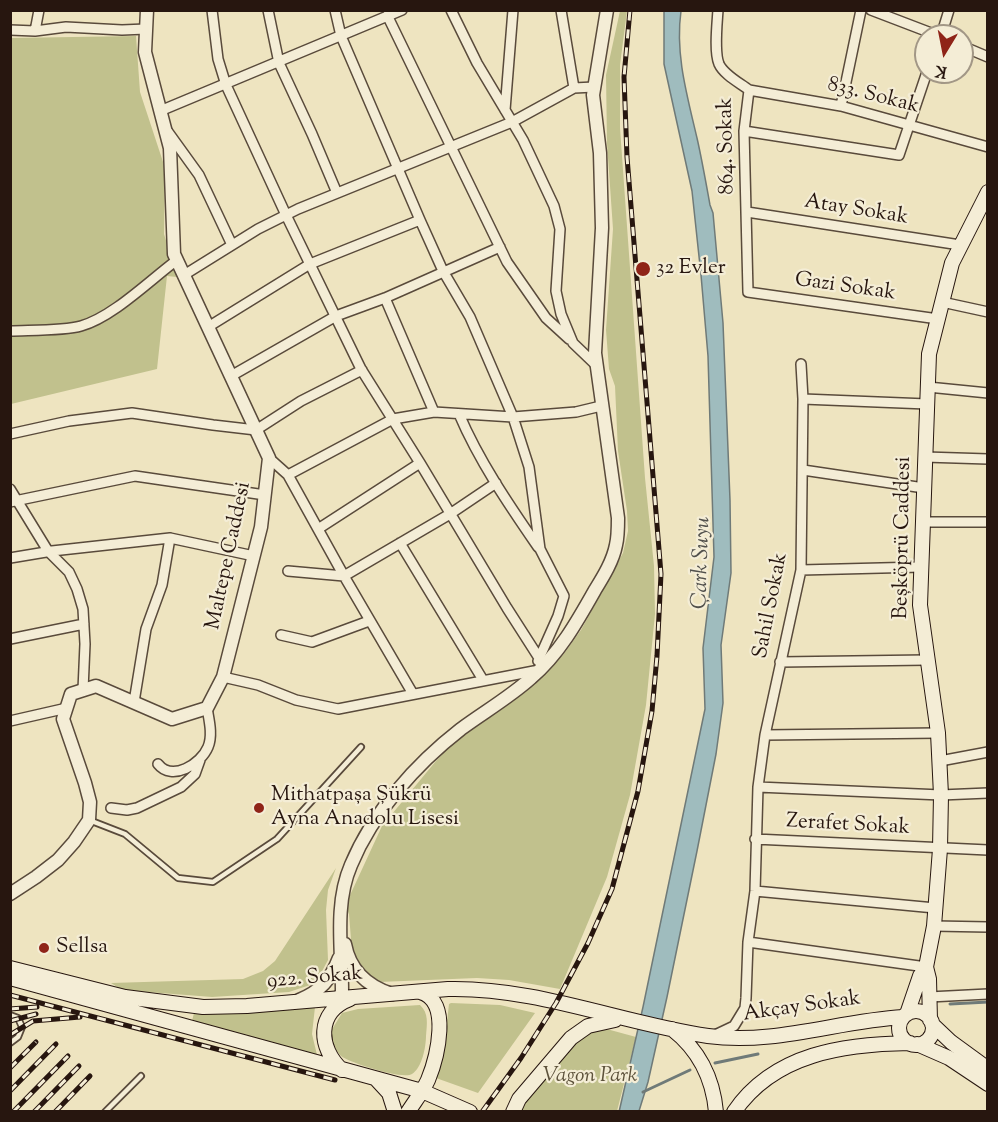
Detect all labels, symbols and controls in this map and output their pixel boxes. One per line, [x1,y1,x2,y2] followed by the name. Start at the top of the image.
[914,24,974,84] north arrow
[933,58,949,83] text: K
[824,73,922,121] street label: 833. Sokak
[715,97,741,195] street label: 864. Sokak
[802,190,910,232] street label: Atay Sokak
[656,256,726,282] place label: 32 Evler
[634,260,652,278] marker: 32 Evler
[793,268,897,308] street label: Gazi Sokak
[890,456,918,620] street label: Beşköprü Caddesi
[202,480,258,632] street label: Maltepe Caddesi
[688,516,718,610] water label: Çark Suyu
[749,551,795,661] street label: Sahil Sokak
[271,783,459,833] place label: Mithatpaşa Şükrü Ayna Anadolu Lisesi
[252,801,266,815] marker: Mithatpaşa Şükrü Ayna Anadolu Lisesi
[786,810,910,842] street label: Zerafet Sokak
[56,935,108,961] place label: Sellsa
[37,941,51,955] marker: Sellsa
[266,962,364,996] street label: 922. Sokak
[742,987,862,1029] street label: Akçay Sokak
[543,1064,637,1090] park label: Vagon Park

